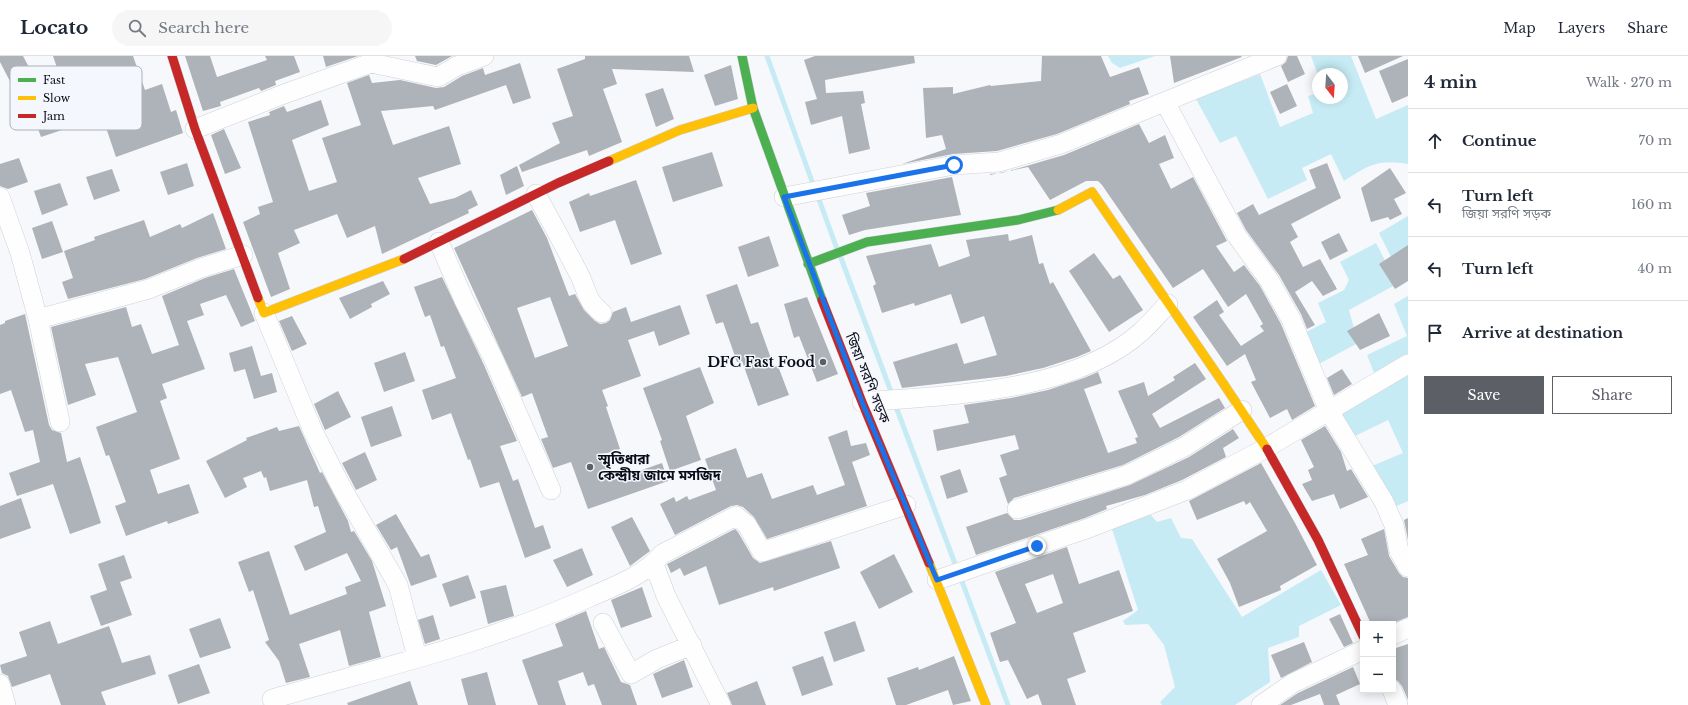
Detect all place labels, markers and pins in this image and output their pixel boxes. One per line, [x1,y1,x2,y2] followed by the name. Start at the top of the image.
[707,353,815,371] place label: DFC Fast Food
[818,357,828,367] marker: DFC Fast Food
[597,450,722,484] place label: স্মৃতিধারা কেন্দ্রীয় জামে মসজিদ
[585,462,595,472] marker: স্মৃতিধারা কেন্দ্রীয় জামে মসজিদ

